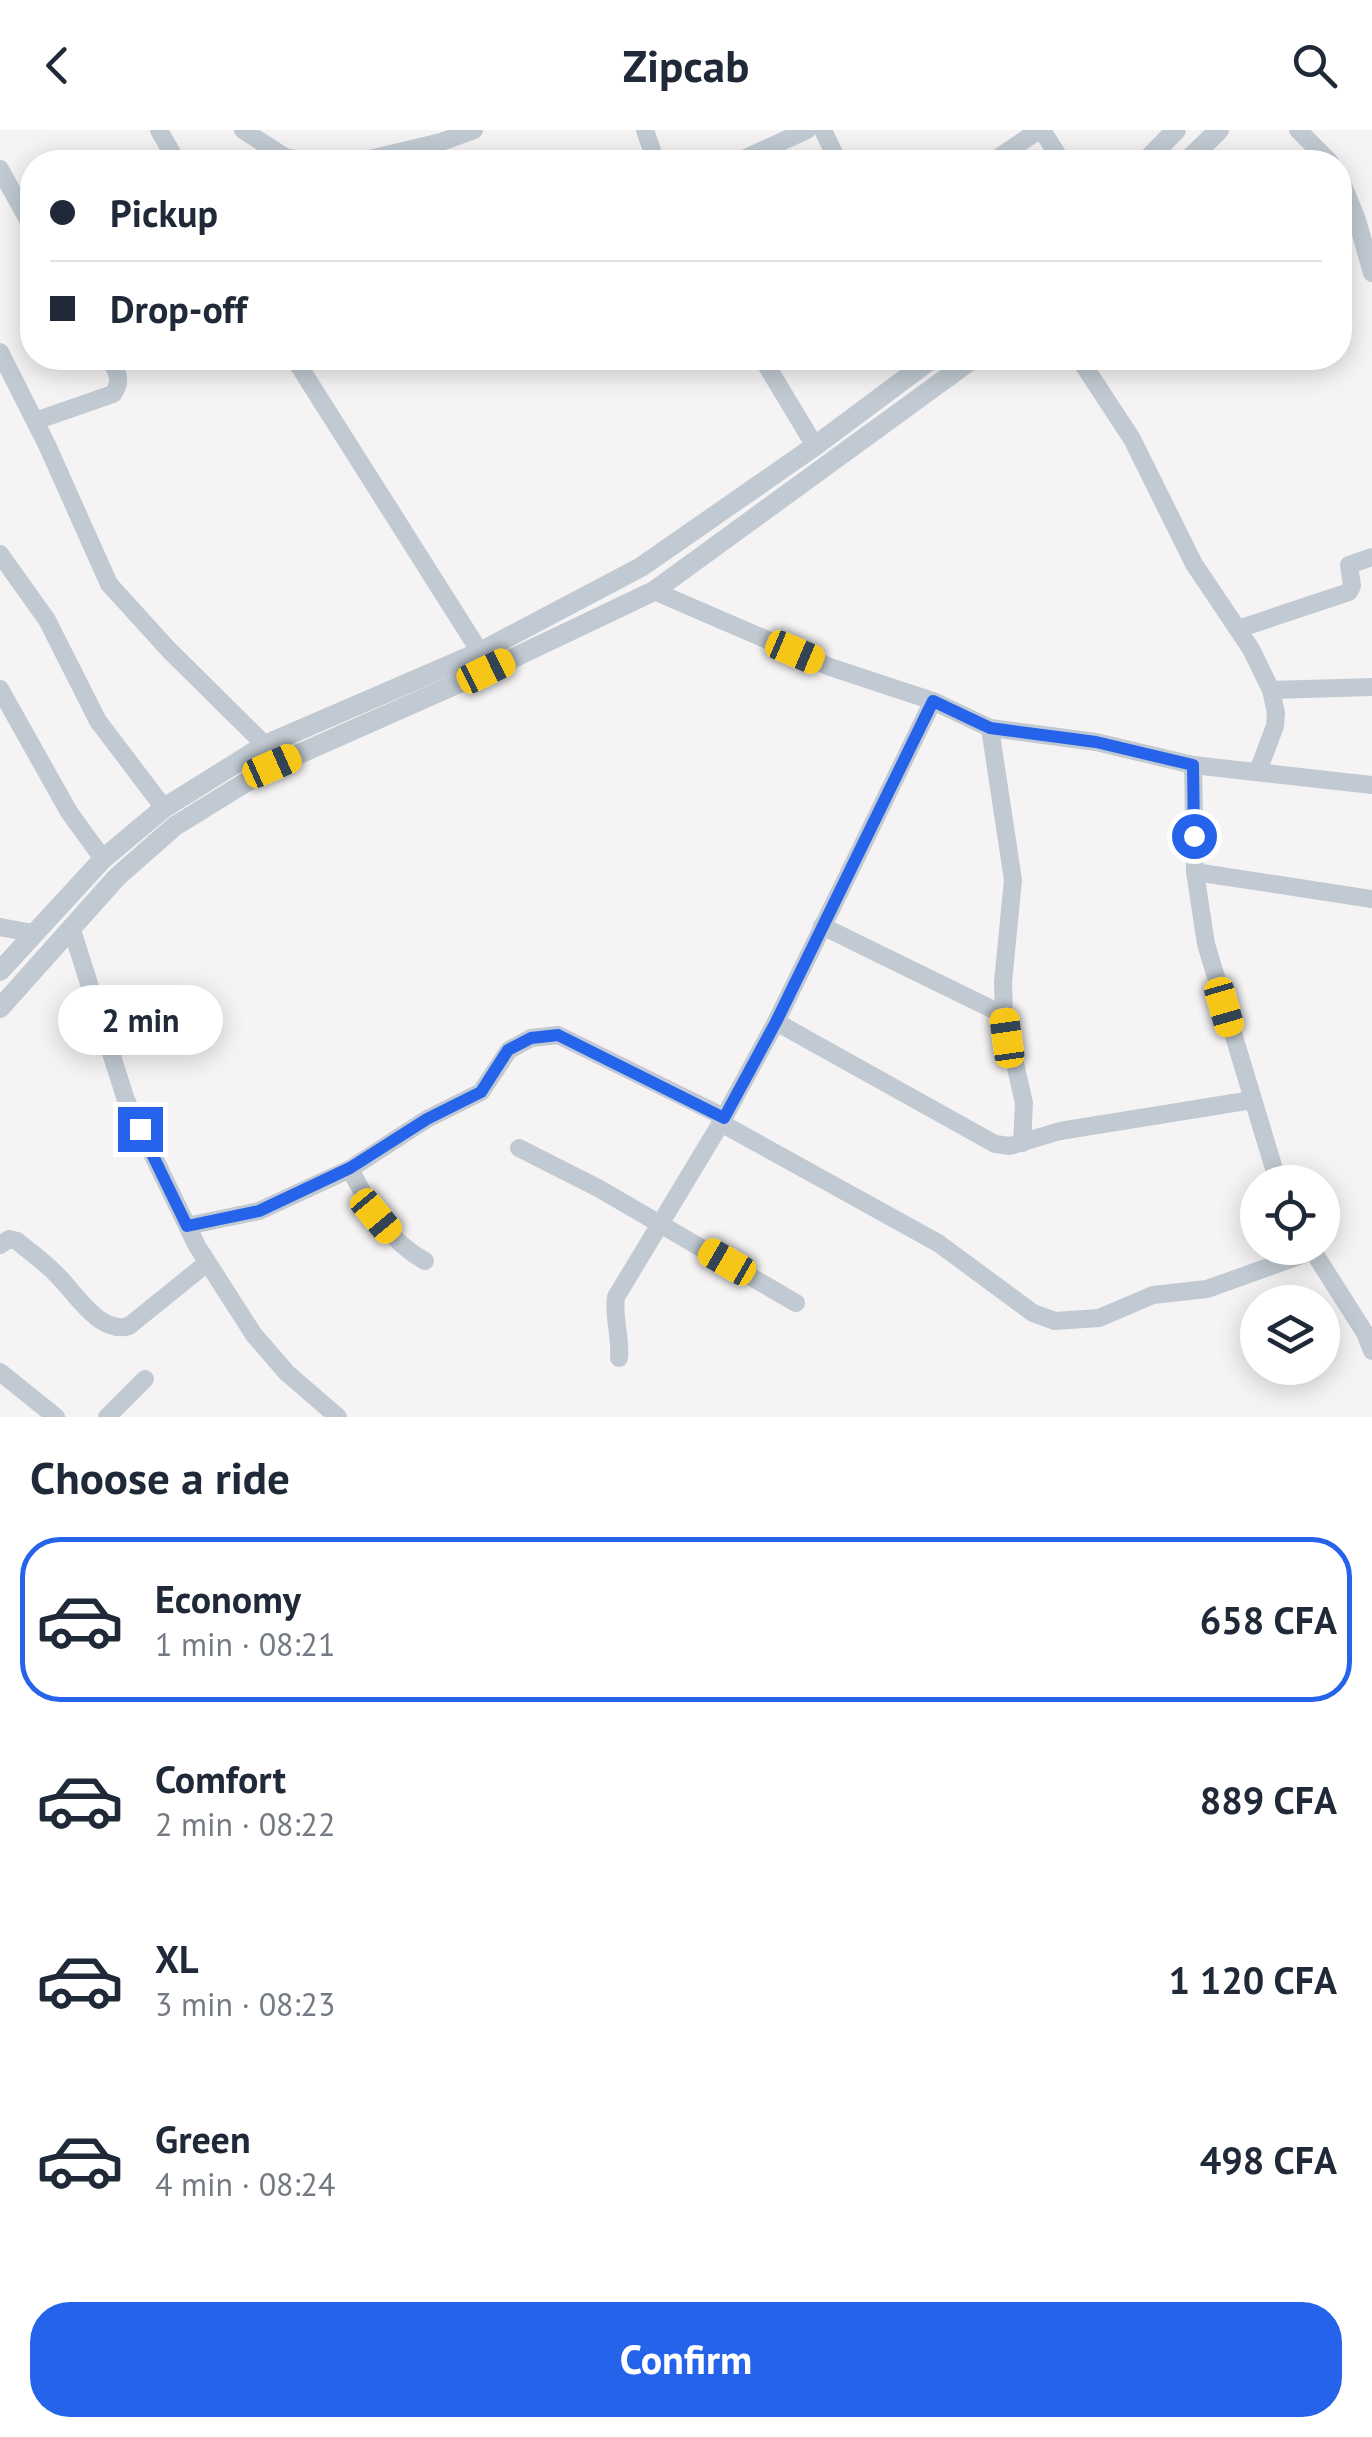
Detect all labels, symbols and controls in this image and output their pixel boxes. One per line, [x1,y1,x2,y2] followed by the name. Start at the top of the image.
[623,36,749,94] text: Zipcab
[30,38,85,93] icon: back
[1287,38,1342,93] icon: search
[110,188,218,237] text: Pickup
[110,284,247,333] text: Drop-off
[762,626,828,678] car
[452,644,520,698] car
[238,740,306,792] car
[1172,814,1217,859] route start
[1201,974,1247,1040] car
[58,984,222,1054] callout: 2 min
[101,999,180,1041] text: 2 min
[988,1006,1026,1070] car
[118,1107,163,1152] route end
[1240,1165,1340,1385] map controls
[1240,1165,1340,1265] button: locate
[345,1183,407,1249] car
[694,1234,760,1290] car
[1240,1285,1340,1385] button: layers
[30,1448,290,1506] text: Choose a ride
[155,1574,301,1623] text: Economy
[35,1575,125,1665] icon: car
[1200,1595,1337,1644] text: 658 CFA
[155,1623,335,1665] text: 1 min · 08:21
[155,1754,286,1803] text: Comfort
[35,1755,125,1845] icon: car
[1200,1775,1337,1824] text: 889 CFA
[155,1803,335,1845] text: 2 min · 08:22
[155,1934,199,1983] text: XL
[35,1935,125,2025] icon: car
[1169,1955,1337,2004] text: 1 120 CFA
[155,1983,335,2025] text: 3 min · 08:23
[155,2114,251,2163] text: Green
[35,2115,125,2205] icon: car
[1200,2135,1337,2184] text: 498 CFA
[155,2163,335,2205] text: 4 min · 08:24
[30,2302,1342,2417] button: Confirm

